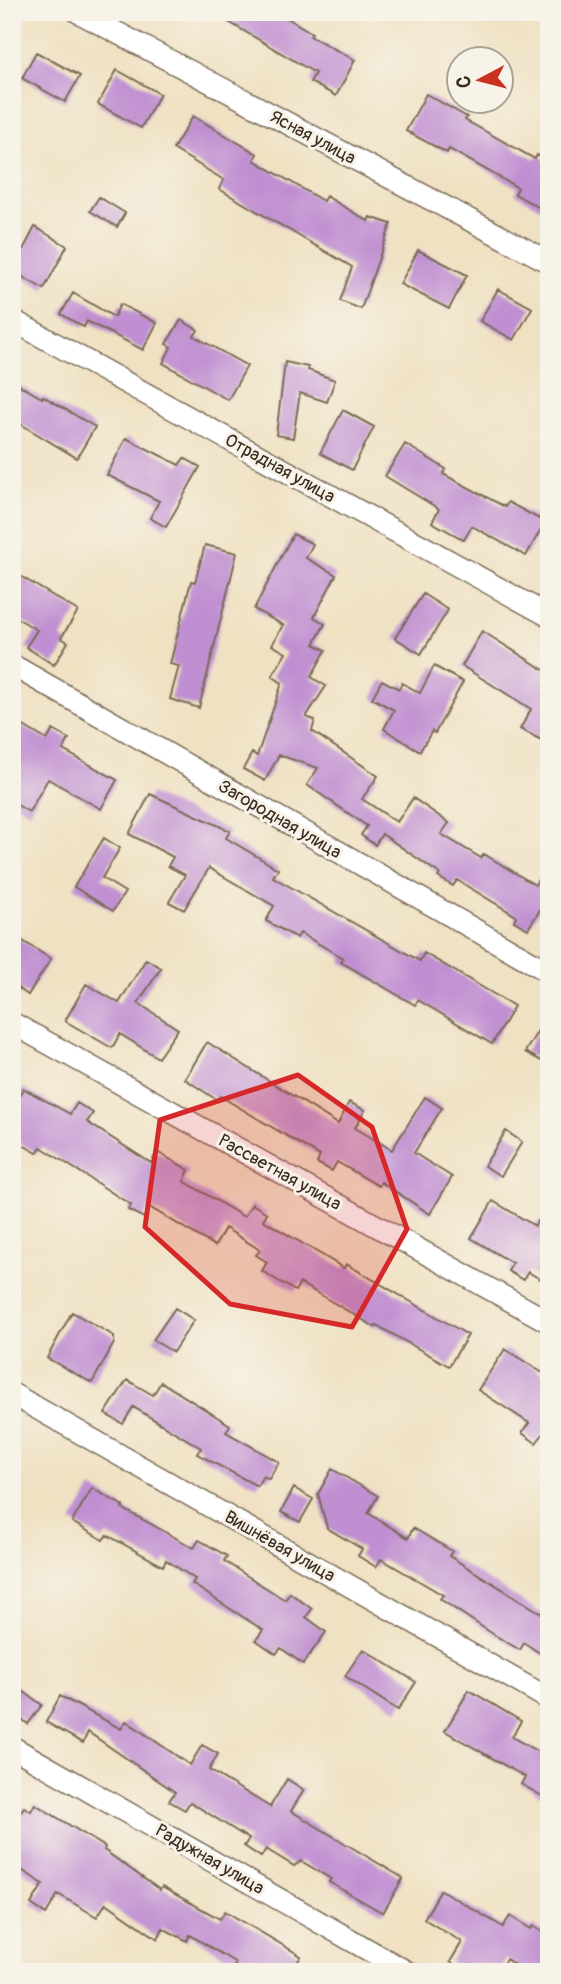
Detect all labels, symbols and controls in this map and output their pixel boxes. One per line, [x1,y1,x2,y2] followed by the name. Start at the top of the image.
[446,46,516,116] north arrow
[451,74,477,89] text: С
[266,105,360,170] street label: Ясная улица
[221,429,339,508] street label: Отрадная улица
[214,775,345,864] street label: Загородная улица
[214,1129,345,1216] street label: Рассветная улица
[220,1505,339,1587] street label: Вишнёвая улица
[151,1819,268,1900] street label: Радужная улица

